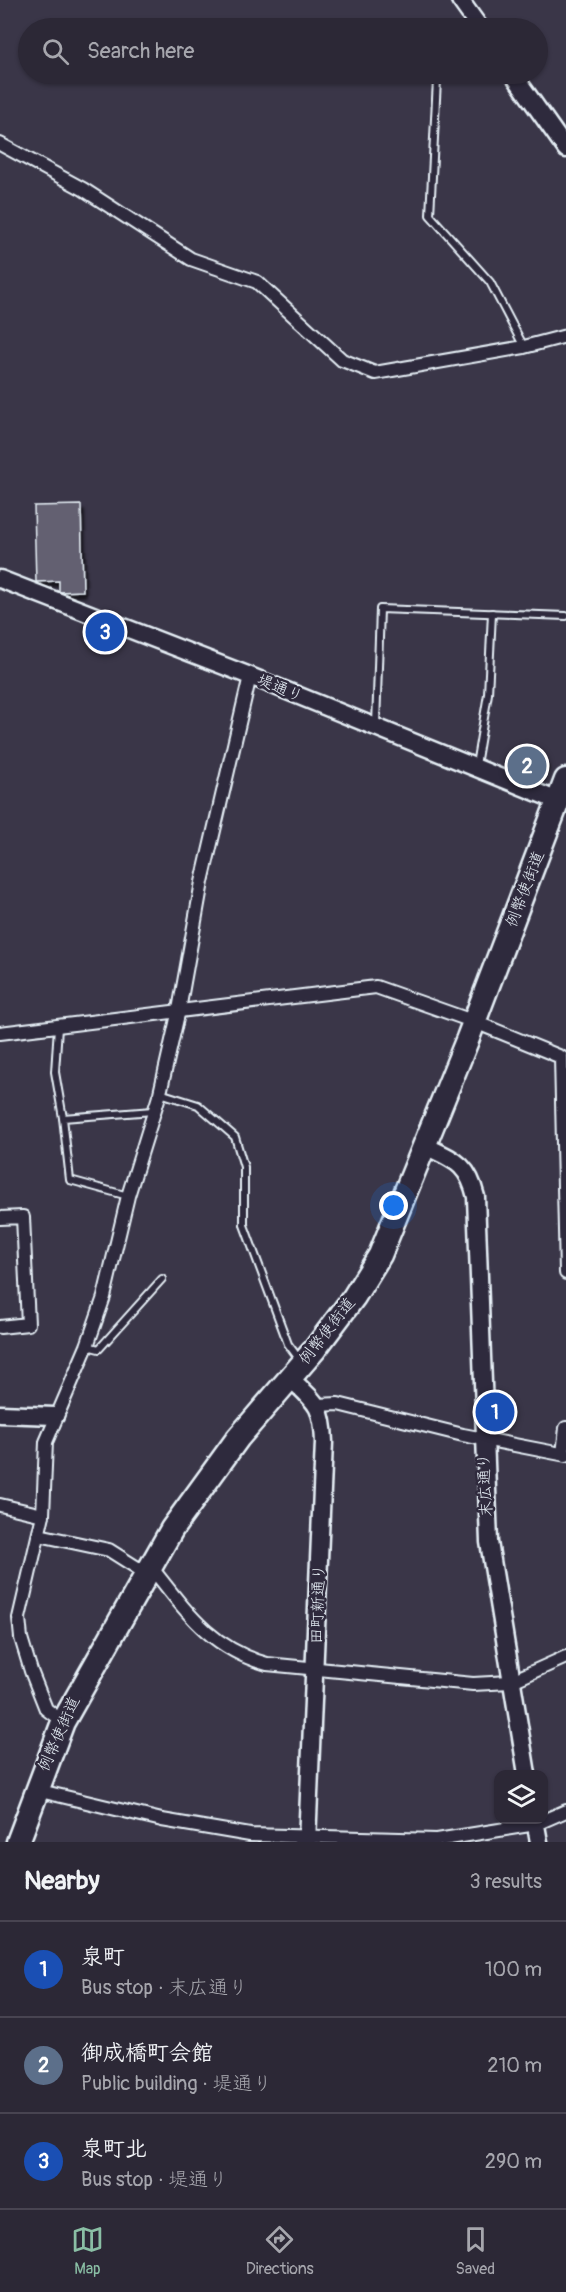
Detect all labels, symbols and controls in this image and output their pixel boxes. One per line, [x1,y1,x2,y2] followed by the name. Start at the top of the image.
[18,18,548,84] search box
[39,35,72,68] icon: search
[87,37,194,65] text: Search here
[86,610,124,654] pin: 3
[254,669,306,707] street label: 堤通り
[508,744,546,789] pin: 2
[501,848,549,930] street label: 例幣使街道
[379,1191,408,1220] your location
[294,1293,360,1369] street label: 例幣使街道
[476,1390,514,1434] pin: 1
[473,1453,497,1517] street label: 末広通り
[307,1564,329,1644] street label: 田町新通り
[34,1693,84,1775] street label: 例幣使街道
[494,1770,548,1824] map controls
[494,1770,548,1824] button: layers
[24,1865,100,1897] text: Nearby
[470,1869,542,1894] text: 3 results
[81,1943,125,1971] text: 泉町
[40,1957,47,1982] text: 1
[485,1957,542,1982] text: 100 m
[81,1975,248,2000] text: Bus stop · 末広通り
[81,2039,213,2067] text: 御成橋町会館
[38,2053,49,2078] text: 2
[487,2053,542,2078] text: 210 m
[81,2071,273,2096] text: Public building · 堤通り
[81,2135,147,2163] text: 泉町北
[38,2149,49,2174] text: 3
[485,2149,542,2174] text: 290 m
[81,2167,228,2192] text: Bus stop · 堤通り
[71,2223,104,2279] tab: Map
[246,2223,314,2279] tab: Directions
[455,2223,495,2279] tab: Saved

